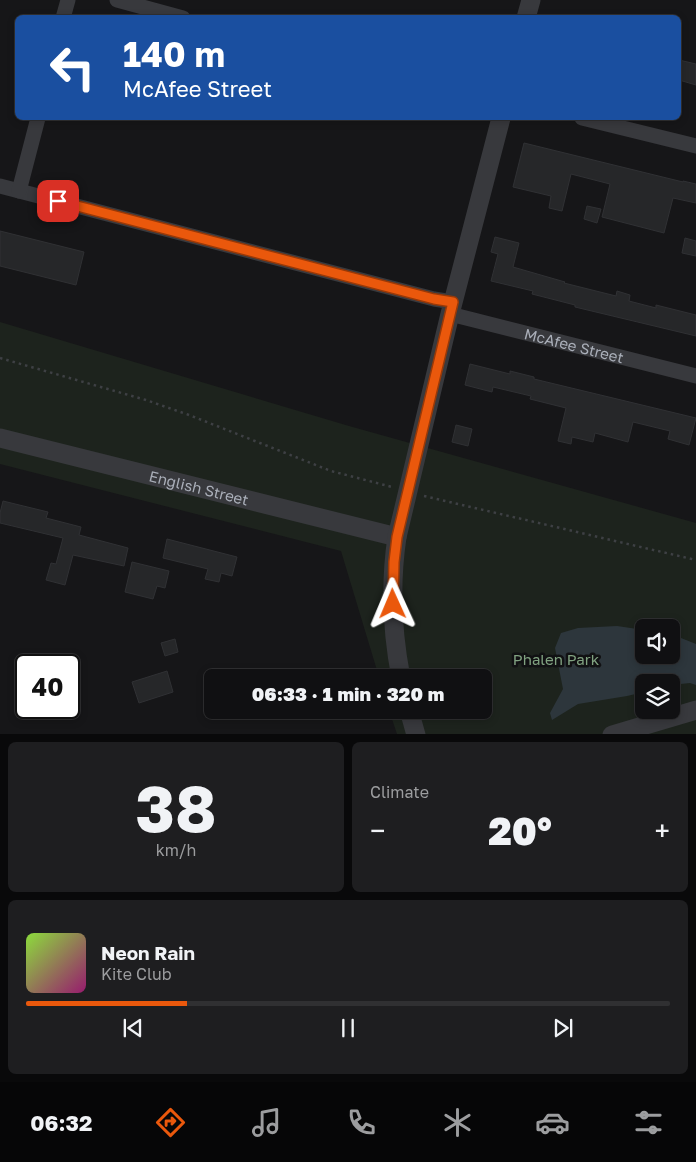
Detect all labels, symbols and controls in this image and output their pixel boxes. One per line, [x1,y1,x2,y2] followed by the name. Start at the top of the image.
[123,33,225,75] text: 140 m
[40,35,105,100] icon: left
[123,75,272,102] text: McAfee Street
[37,180,79,222] pin
[44,187,72,215] icon: arrive
[523,324,626,366] street label: McAfee Street
[147,467,251,509] street label: English Street
[366,577,418,629] position arrow
[635,619,680,719] map controls
[635,619,680,664] button: sound
[513,650,600,668] park label: Phalen Park
[15,654,80,719] speed limit sign: 40
[635,674,680,719] button: layers
[252,682,444,705] text: 06:33 · 1 min · 320 m
[135,768,217,846] text: 38
[370,782,429,802] text: Climate
[488,808,552,853] text: 20°
[370,814,385,847] text: −
[655,814,670,847] text: +
[156,840,196,860] text: km/h
[101,941,195,964] text: Neon Rain
[101,964,172,984] text: Kite Club
[119,1014,147,1042] icon: previous
[334,1014,362,1042] icon: pause
[549,1014,577,1042] icon: next
[153,1105,188,1140] icon: directions
[249,1105,284,1140] icon: music
[344,1105,379,1140] icon: phone
[440,1105,475,1140] icon: climate
[535,1105,570,1140] icon: car
[631,1105,666,1140] icon: filters
[30,1109,92,1136] text: 06:32

